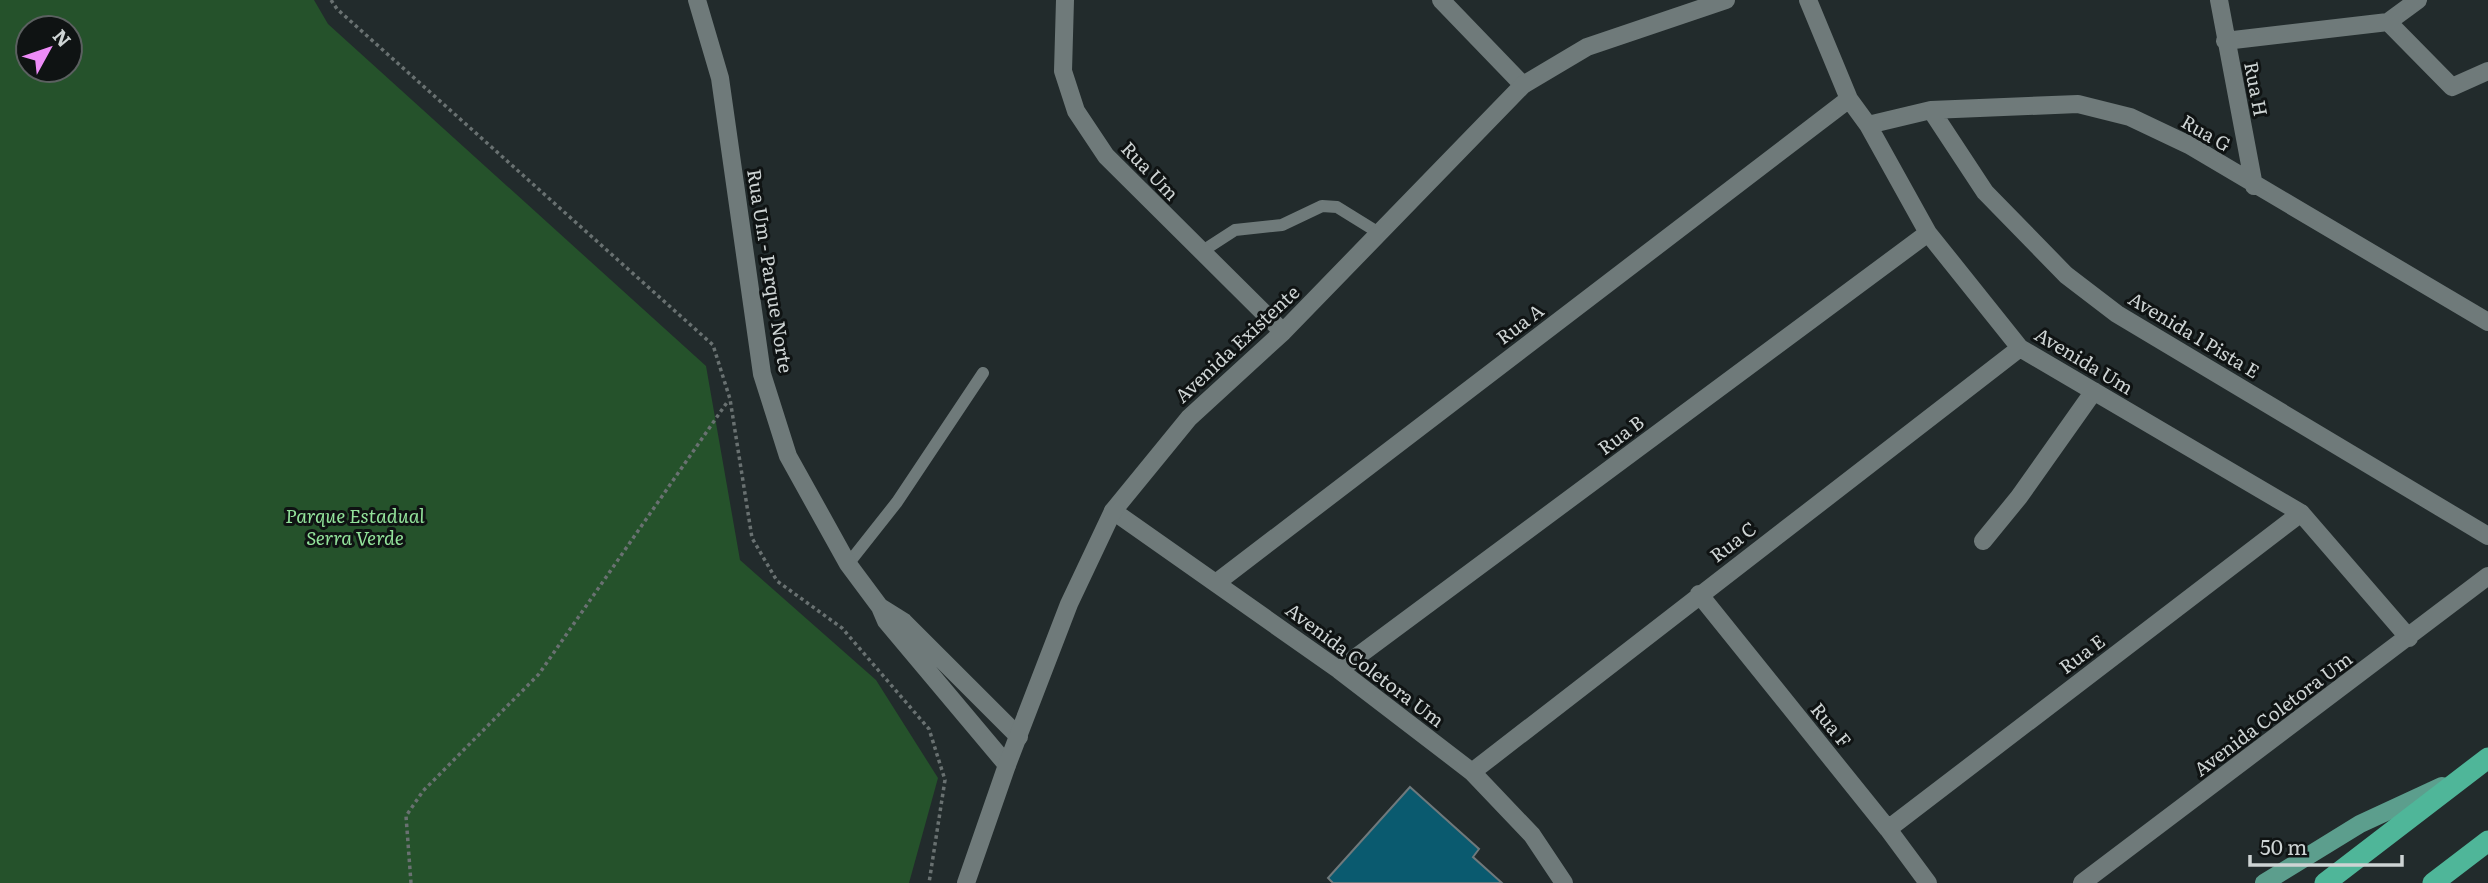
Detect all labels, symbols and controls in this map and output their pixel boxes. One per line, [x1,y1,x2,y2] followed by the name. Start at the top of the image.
[14,14,84,84] north arrow
[47,22,79,53] text: N
[2238,59,2276,118] street label: Rua H
[2176,107,2237,158] street label: Rua G
[1115,135,1186,206] street label: Rua Um
[741,167,801,375] street label: Rua Um - Parque Norte
[1168,278,1305,409] street label: Avenida Existente
[2124,284,2265,384] street label: Avenida 1 Pista E
[1490,296,1549,350] street label: Rua A
[2030,320,2139,401] street label: Avenida Um
[1591,408,1649,461] street label: Rua B
[285,501,425,551] park label: Parque Estadual Serra Verde
[1703,514,1762,568] street label: Rua C
[1280,595,1451,733] street label: Avenida Coletora Um
[2053,627,2110,680] street label: Rua E
[2187,644,2358,782] street label: Avenida Coletora Um
[1805,696,1859,753] street label: Rua F
[2250,824,2402,868] scale bar
[2260,830,2307,861] text: 50 m

